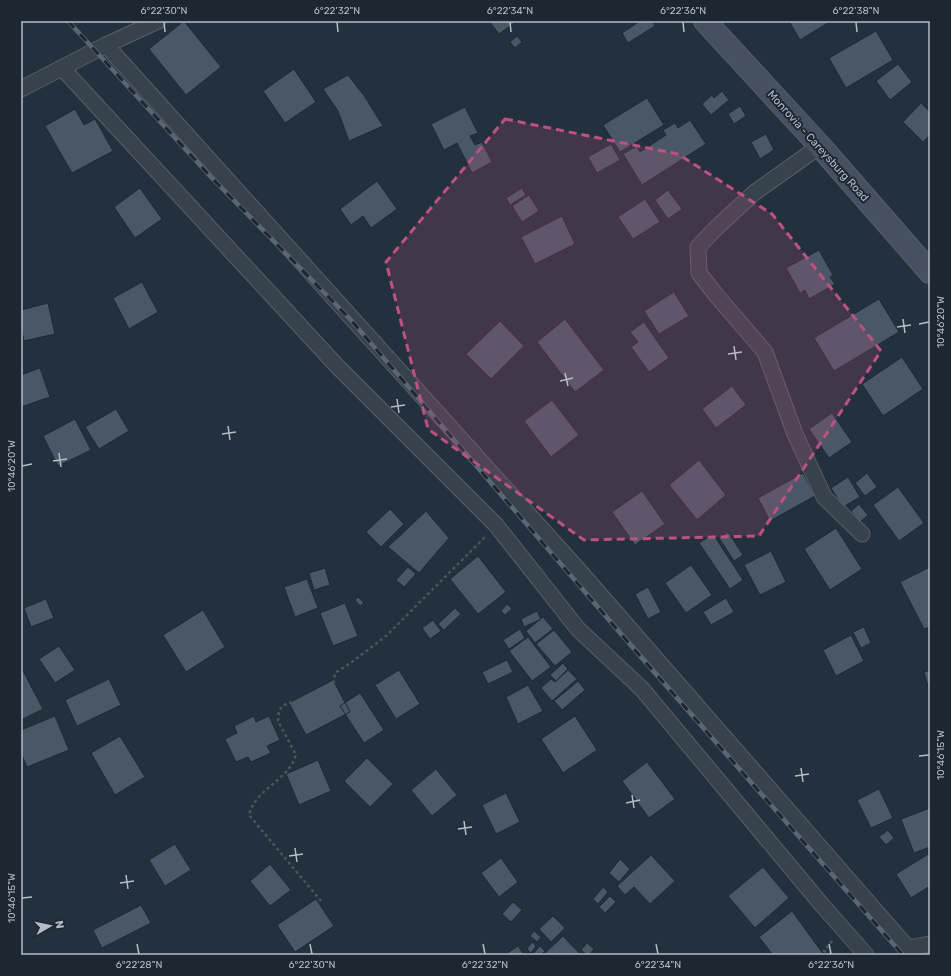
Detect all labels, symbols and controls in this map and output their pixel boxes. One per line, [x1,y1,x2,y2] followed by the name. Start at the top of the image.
[141,5,187,17] text: 6°22'30"N
[314,5,360,17] text: 6°22'32"N
[487,5,533,17] text: 6°22'34"N
[660,5,706,17] text: 6°22'36"N
[833,5,879,17] text: 6°22'38"N
[765,88,871,204] street label: Monrovia - Careysburg Road
[935,296,947,348] text: 10°46'20"W
[6,440,18,492] text: 10°46'20"W
[935,730,947,780] text: 10°46'15"W
[6,873,18,923] text: 10°46'15"W
[30,906,70,946] north arrow
[52,920,66,930] text: N
[116,959,162,971] text: 6°22'28"N
[289,959,335,971] text: 6°22'30"N
[462,959,508,971] text: 6°22'32"N
[635,959,681,971] text: 6°22'34"N
[808,959,854,971] text: 6°22'36"N

